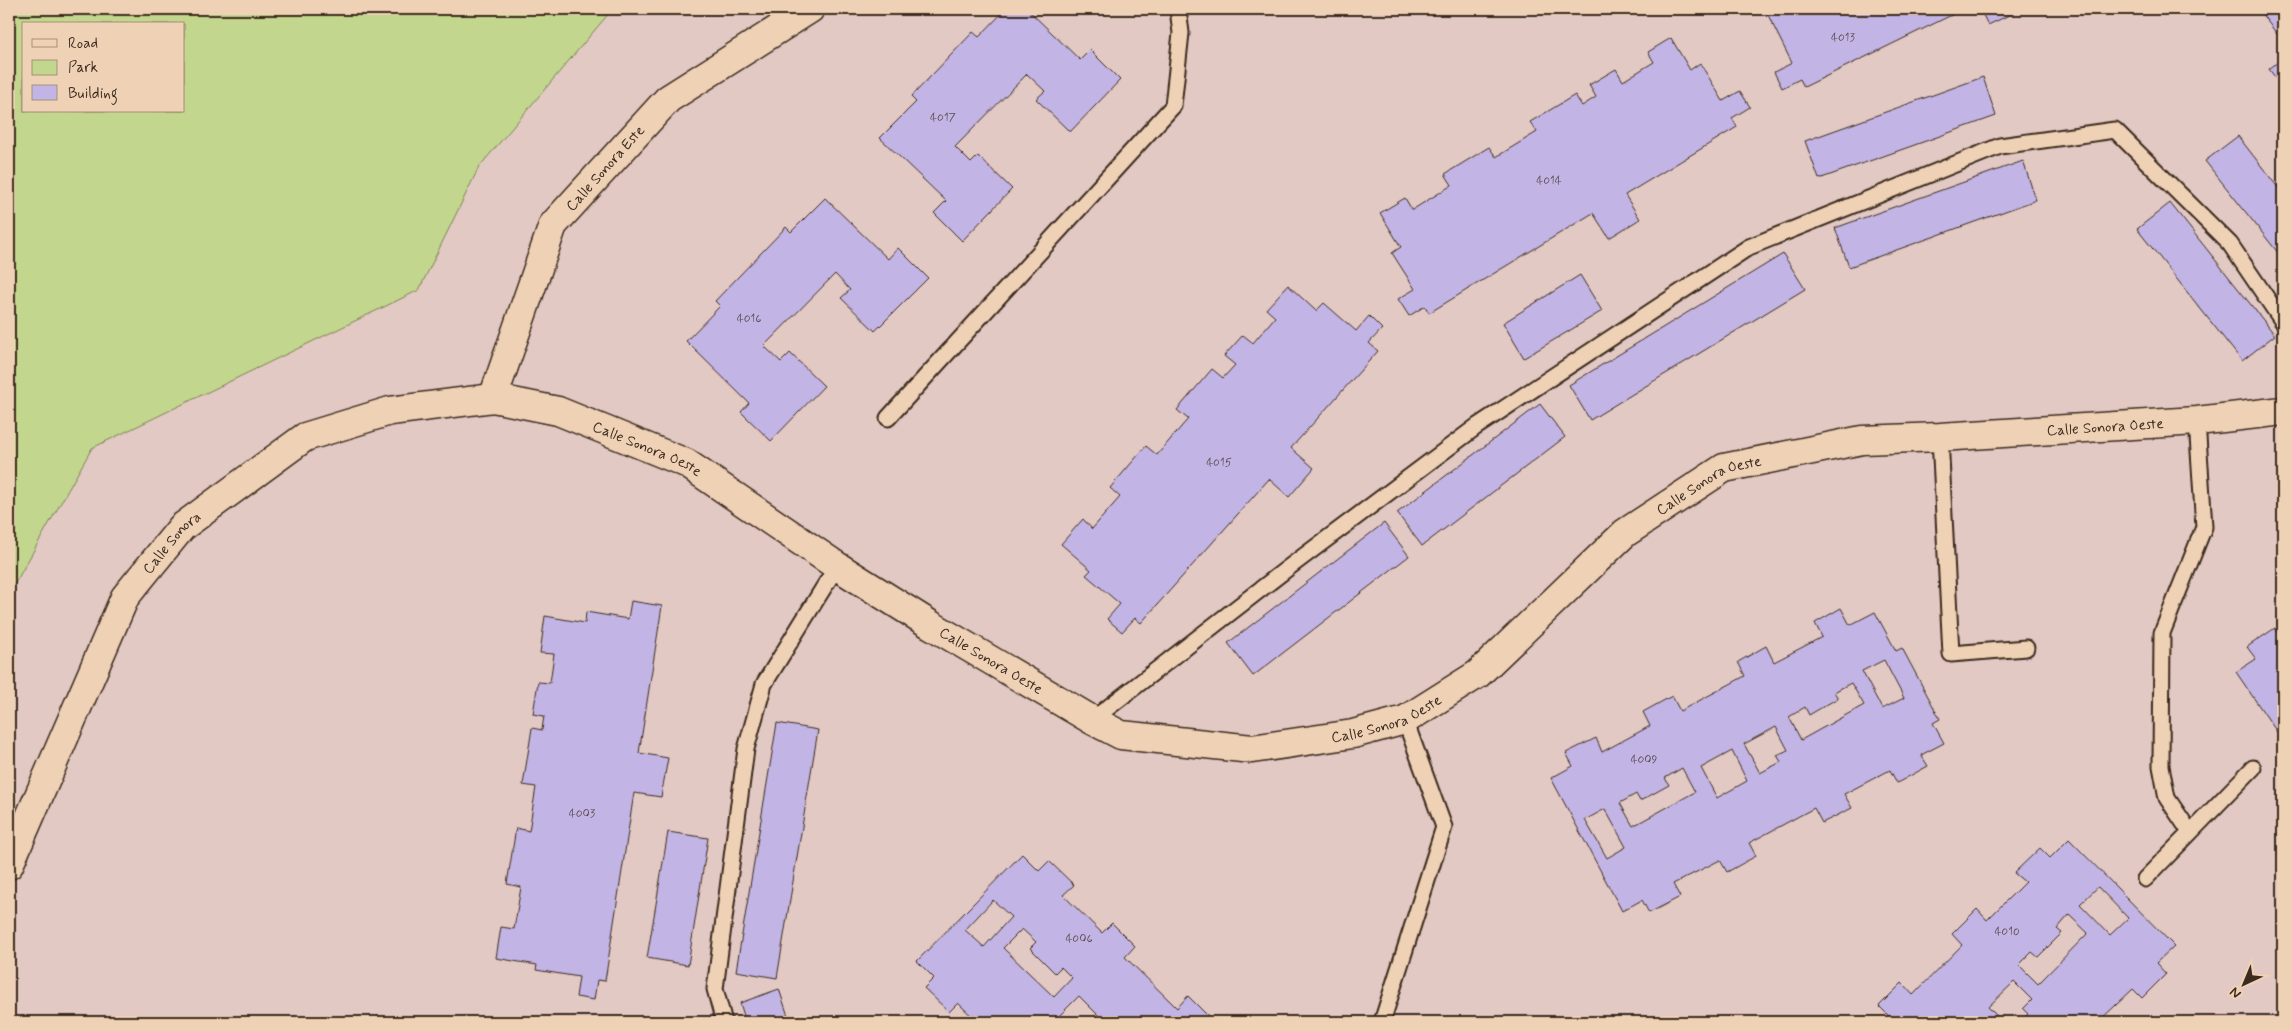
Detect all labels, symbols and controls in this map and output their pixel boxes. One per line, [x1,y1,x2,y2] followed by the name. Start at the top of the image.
[22,22,185,112] legend
[1831,30,1856,46] house number: 4013
[68,34,98,54] text: Road
[68,58,98,78] text: Park
[68,84,118,105] text: Building
[930,110,956,126] house number: 4017
[562,121,650,216] street label: Calle Sonora Este
[1536,173,1562,189] house number: 4014
[737,311,761,327] house number: 4016
[2046,414,2164,441] street label: Calle Sonora Oeste
[589,417,705,482] street label: Calle Sonora Oeste
[1653,452,1763,521] street label: Calle Sonora Oeste
[1206,455,1232,471] house number: 4015
[139,507,206,579] street label: Calle Sonora
[935,623,1046,700] street label: Calle Sonora Oeste
[1330,690,1446,748] street label: Calle Sonora Oeste
[1631,752,1658,768] house number: 4009
[569,806,596,822] house number: 4003
[1994,924,2020,940] house number: 4010
[1065,931,1093,947] house number: 4006
[2220,958,2270,1008] north arrow
[2226,983,2245,1002] text: N

